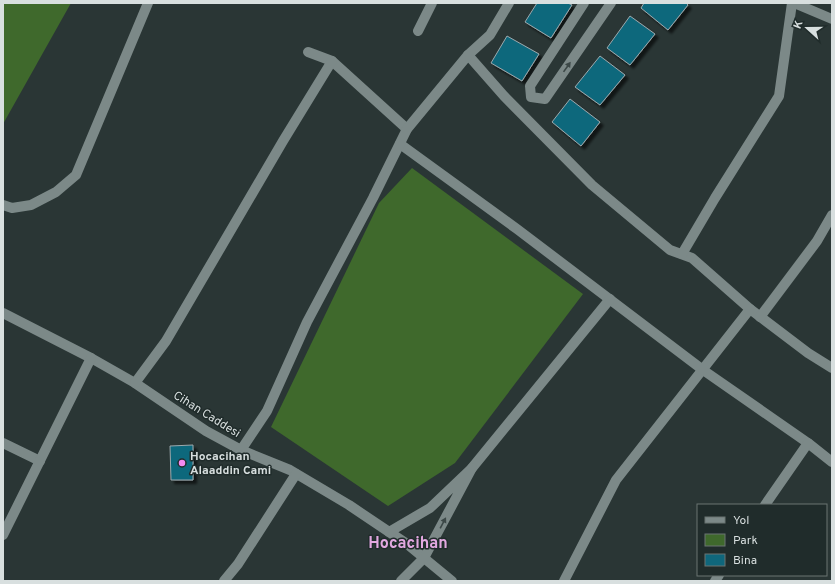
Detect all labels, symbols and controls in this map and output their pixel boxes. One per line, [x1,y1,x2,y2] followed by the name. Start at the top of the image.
[787,8,827,48] north arrow
[791,18,807,31] text: K
[563,62,571,72] one-way arrow
[170,388,243,442] street label: Cihan Caddesi
[190,449,271,479] place label: Hocacihan Alaaddin Cami
[177,458,187,468] marker: Hocacihan Alaaddin Cami
[697,504,827,576] legend
[733,513,749,529] text: Yol
[439,518,446,529] one-way arrow
[733,533,758,549] text: Park
[368,534,448,554] district label: Hocacihan
[733,553,757,569] text: Bina

